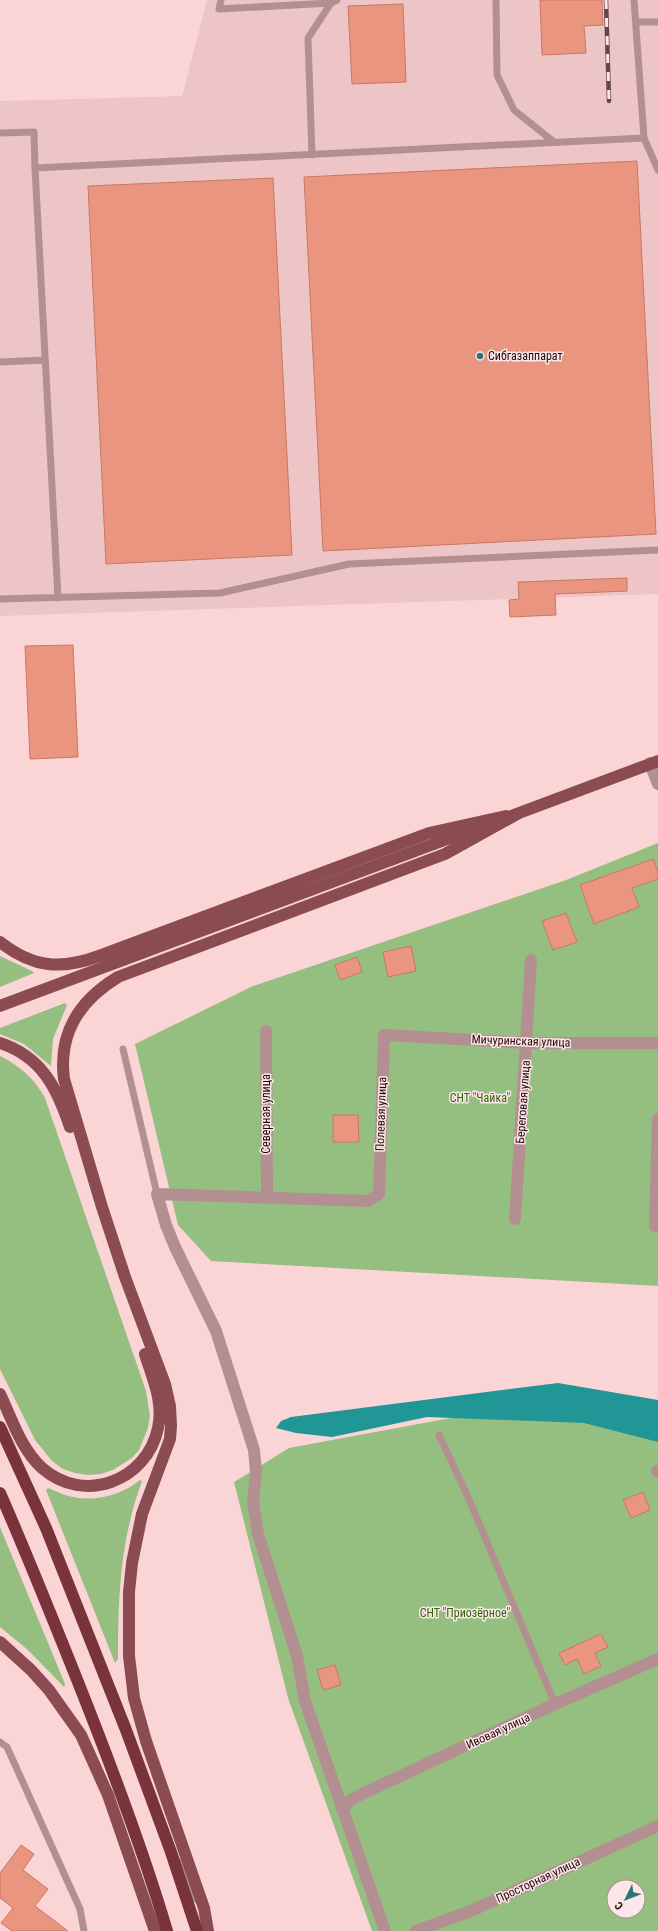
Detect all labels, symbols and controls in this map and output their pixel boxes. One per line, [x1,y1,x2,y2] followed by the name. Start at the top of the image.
[488,349,563,363] place label: Сибгазаппарат
[475,351,485,361] marker: Сибгазаппарат
[471,1032,571,1050] street label: Мичуринская улица
[513,1060,533,1144] street label: Береговая улица
[259,1074,273,1154] street label: Северная улица
[373,1076,389,1151] street label: Полевая улица
[450,1091,511,1105] park label: СНТ "Чайка"
[420,1606,510,1620] park label: СНТ "Приозёрное"
[464,1710,532,1752] street label: Ивовая улица
[494,1854,582,1906] street label: Просторная улица
[606,1879,646,1919] north arrow
[612,1899,626,1912] text: С

